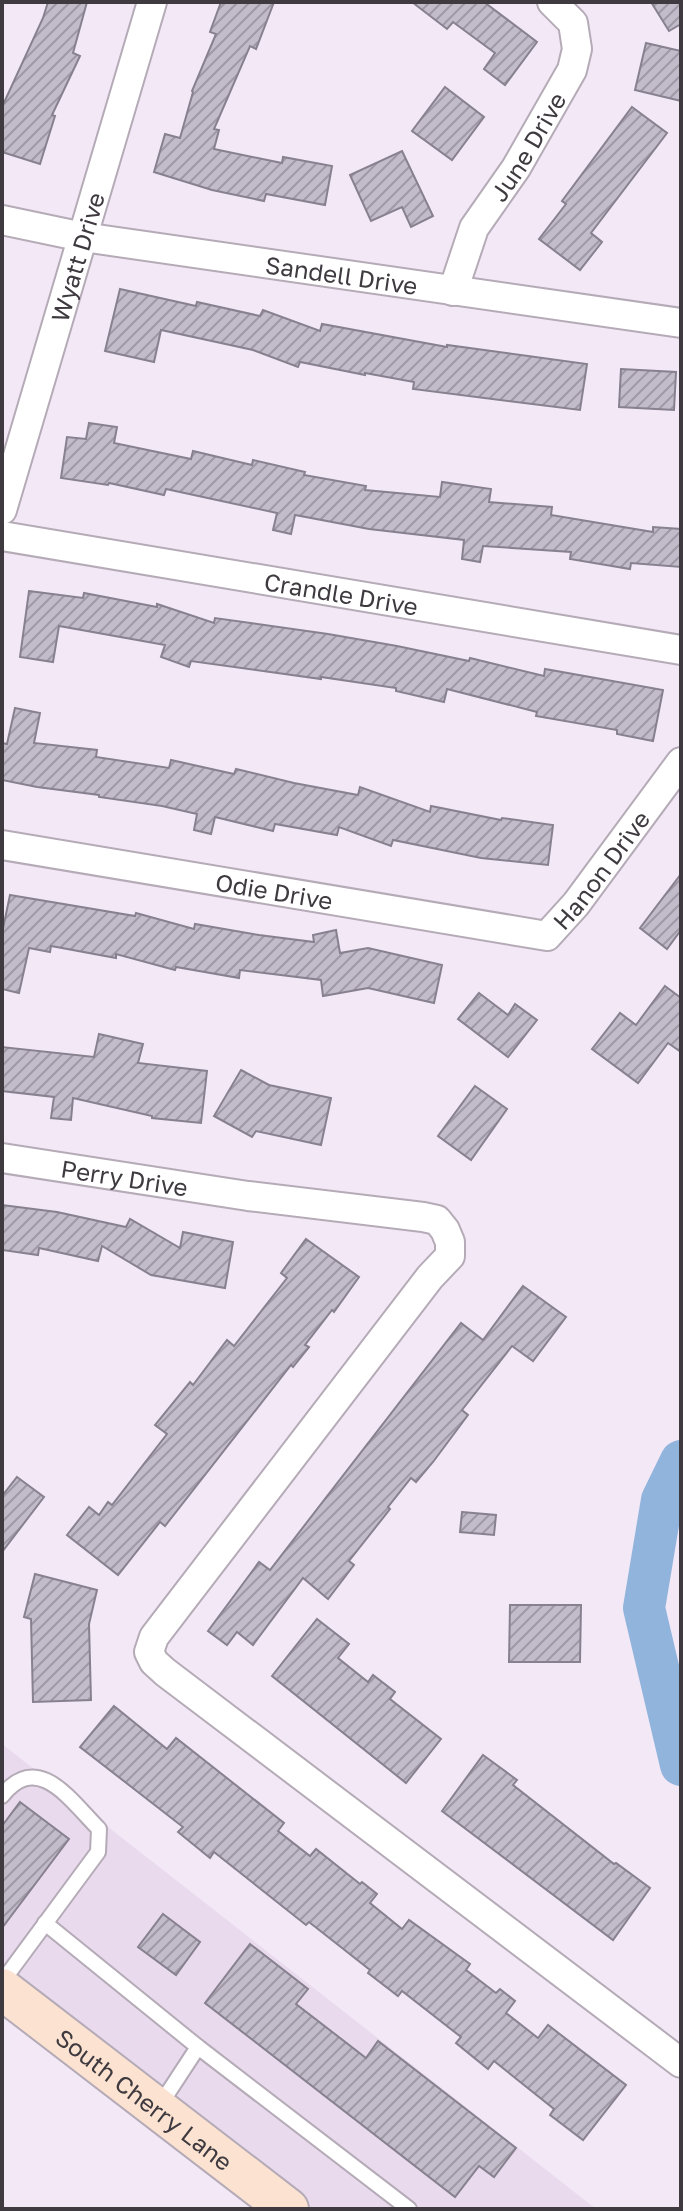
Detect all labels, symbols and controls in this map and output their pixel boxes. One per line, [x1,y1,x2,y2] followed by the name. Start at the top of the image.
[483,87,571,206] street label: June Drive
[44,189,110,325] street label: Wyatt Drive
[264,249,419,299] street label: Sandell Drive
[262,566,420,620] street label: Crandle Drive
[546,805,655,935] street label: Hanon Drive
[213,866,335,915] street label: Odie Drive
[59,1153,190,1201] street label: Perry Drive
[51,2022,239,2176] street label: South Cherry Lane

